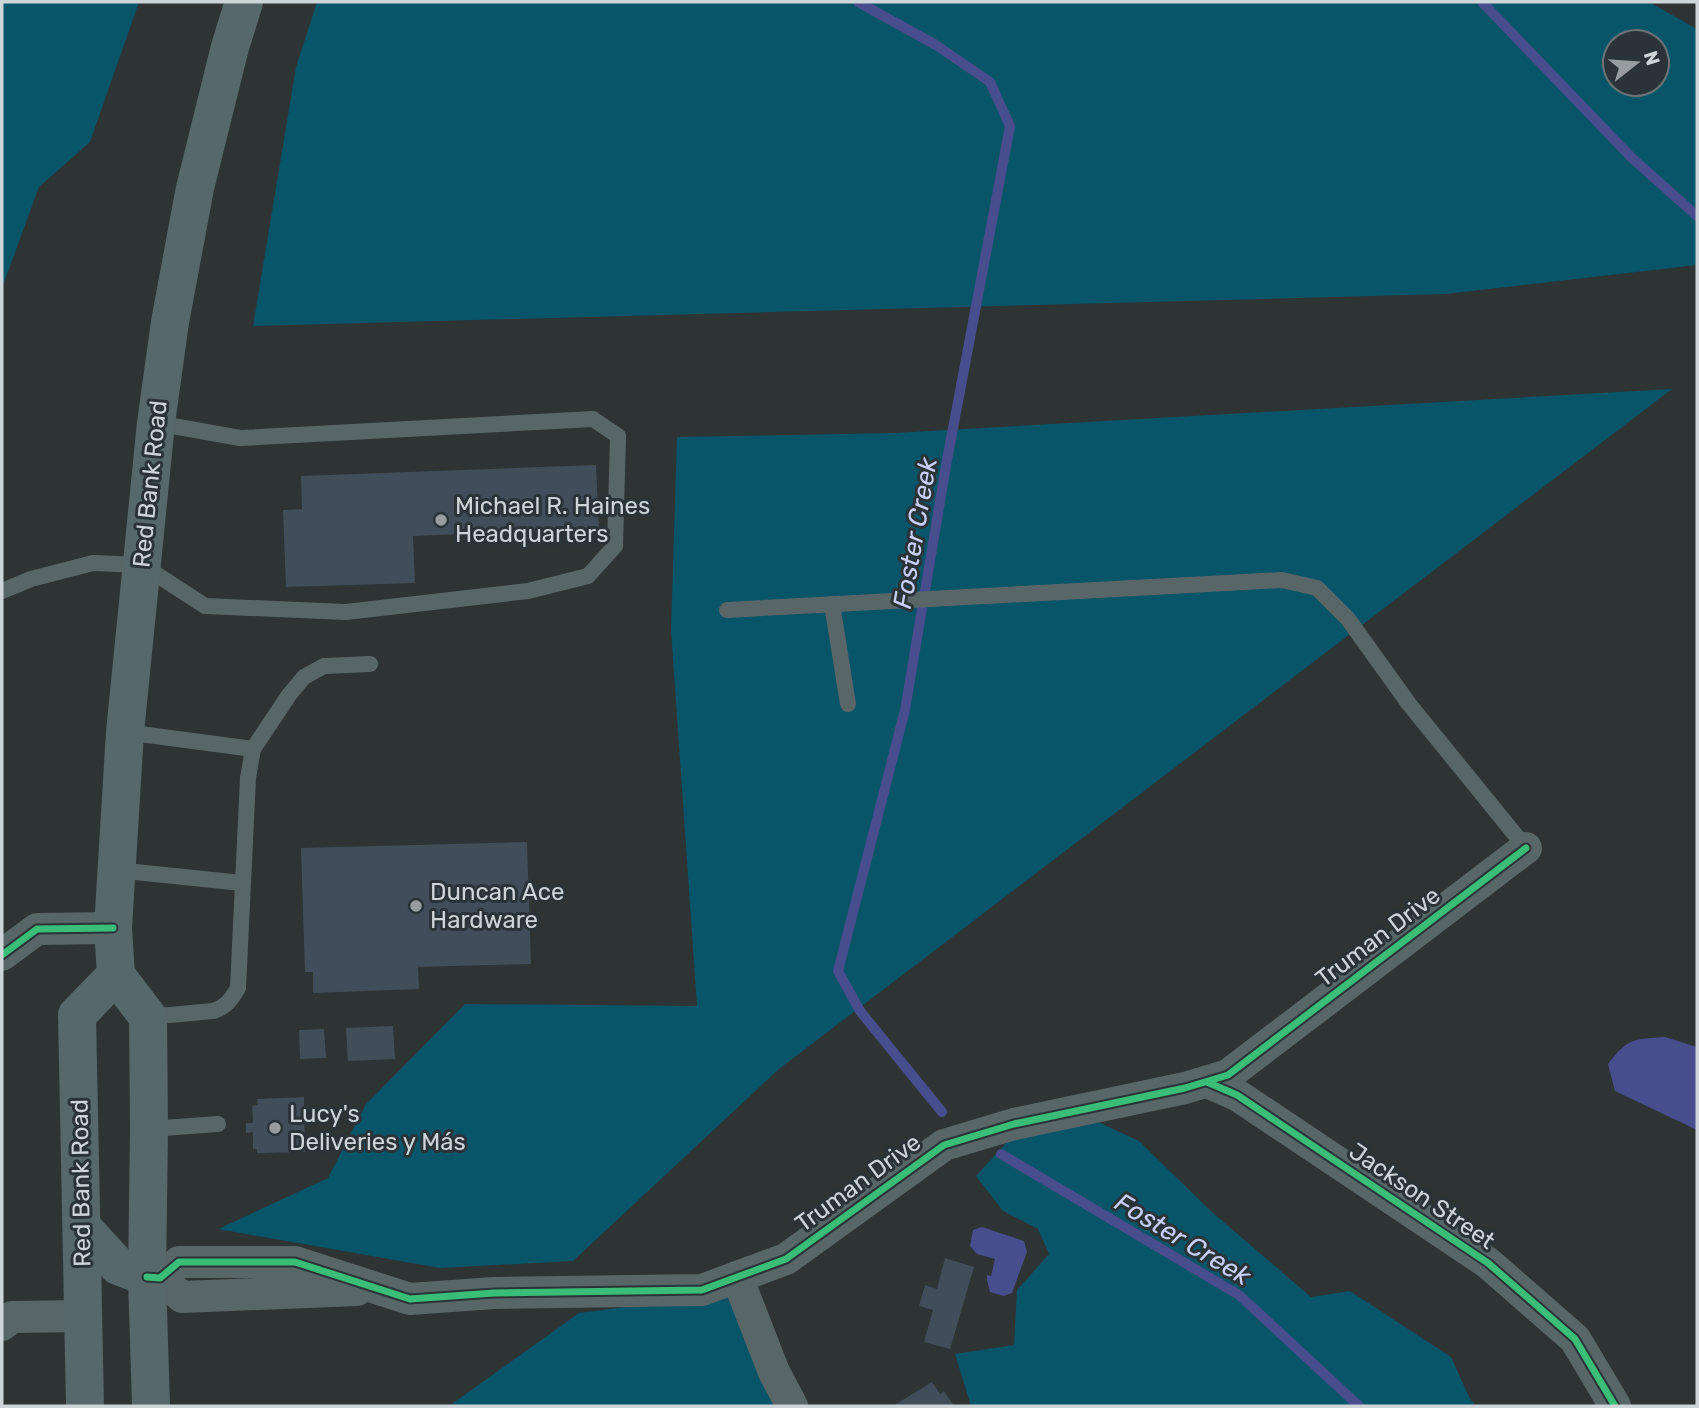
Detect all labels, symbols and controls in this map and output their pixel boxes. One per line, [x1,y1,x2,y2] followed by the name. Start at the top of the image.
[1601,28,1671,98] north arrow
[1639,48,1665,68] text: N
[127,399,173,569] street label: Red Bank Road
[887,455,944,611] water label: Foster Creek
[455,492,650,548] place label: Michael R. Haines Headquarters
[433,512,449,528] marker: Michael R. Haines Headquarters
[430,878,564,934] place label: Duncan Ace Hardware
[1310,881,1446,993] street label: Truman Drive
[408,898,424,914] marker: Duncan Ace Hardware
[66,1099,96,1267] street label: Red Bank Road
[289,1100,466,1156] place label: Lucy's Deliveries y Más
[267,1120,283,1136] marker: Lucy's Deliveries y Más
[790,1128,926,1238] street label: Truman Drive
[1344,1137,1500,1255] street label: Jackson Street
[1109,1187,1257,1292] water label: Foster Creek

